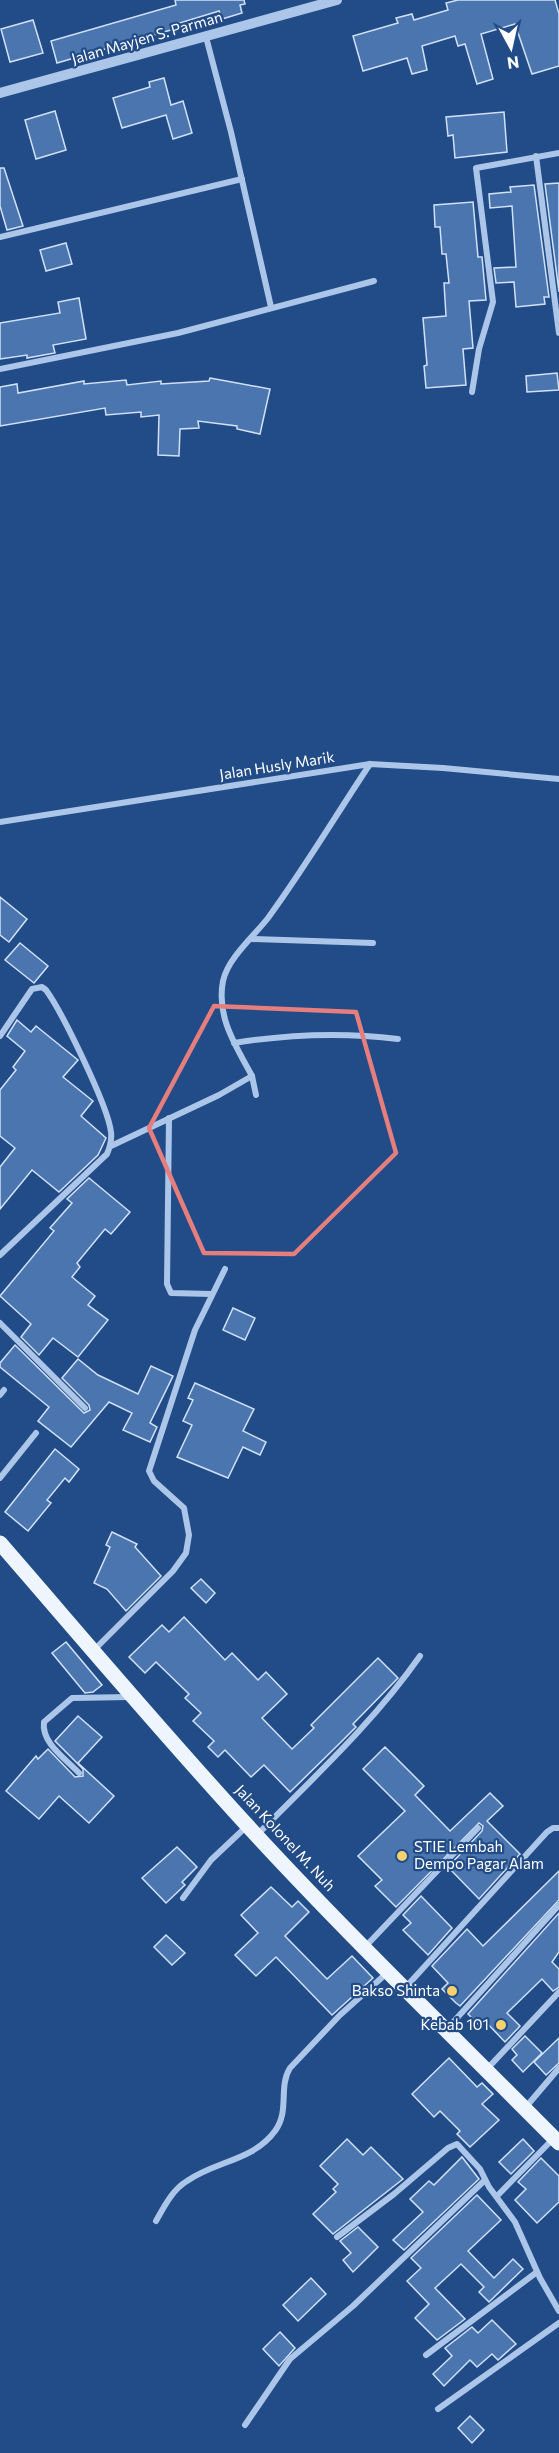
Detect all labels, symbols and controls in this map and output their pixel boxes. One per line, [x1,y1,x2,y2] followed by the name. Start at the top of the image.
[69,7,224,67] street label: Jalan Mayjen S. Parman
[481,18,541,78] north arrow
[506,53,520,74] text: N
[218,747,336,783] street label: Jalan Husly Marik
[232,1780,340,1894] street label: Jalan Kolonel M. Nuh
[414,1837,544,1872] place label: STIE Lembah Dempo Pagar Alam
[395,1849,409,1863] marker: STIE Lembah Dempo Pagar Alam
[352,1981,440,1999] place label: Bakso Shinta
[445,1984,459,1998] marker: Bakso Shinta
[420,2015,489,2033] place label: Kebab 101
[494,2018,508,2032] marker: Kebab 101

